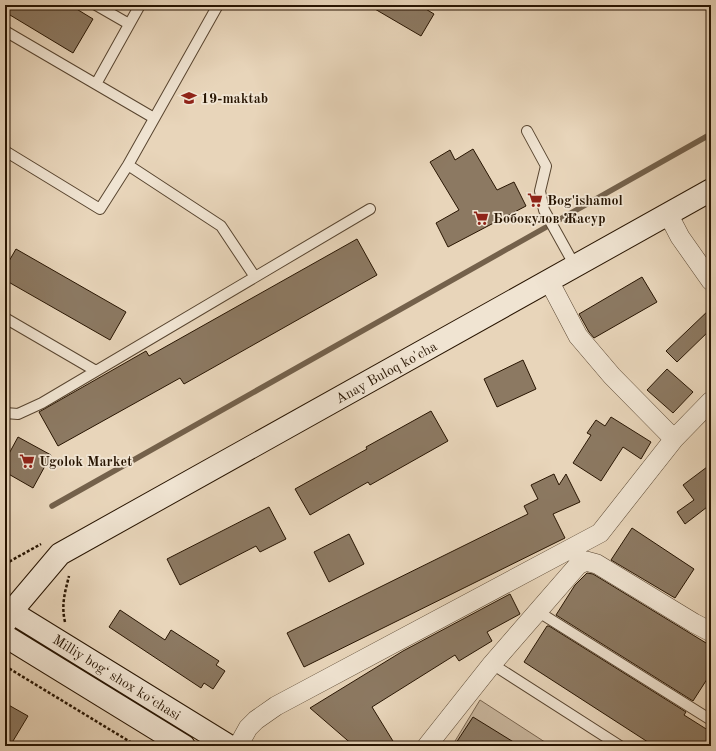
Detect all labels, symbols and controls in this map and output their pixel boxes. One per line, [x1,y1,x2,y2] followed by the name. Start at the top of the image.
[180,89,198,107] school or university icon: 19-maktab
[201,92,268,106] place label: 19-maktab
[526,191,544,209] supermarket icon: Bog'ishamol
[547,194,623,208] place label: Bog'ishamol
[472,209,490,227] supermarket icon: Бобокулов Жасур
[493,212,606,226] place label: Бобокулов Жасур
[334,339,440,406] street label: Anay Buloq ko'cha
[18,452,36,470] supermarket icon: Ugolok Market
[39,455,132,469] place label: Ugolok Market
[50,633,183,723] street label: Milliy bog‘ shox ko‘chasi

